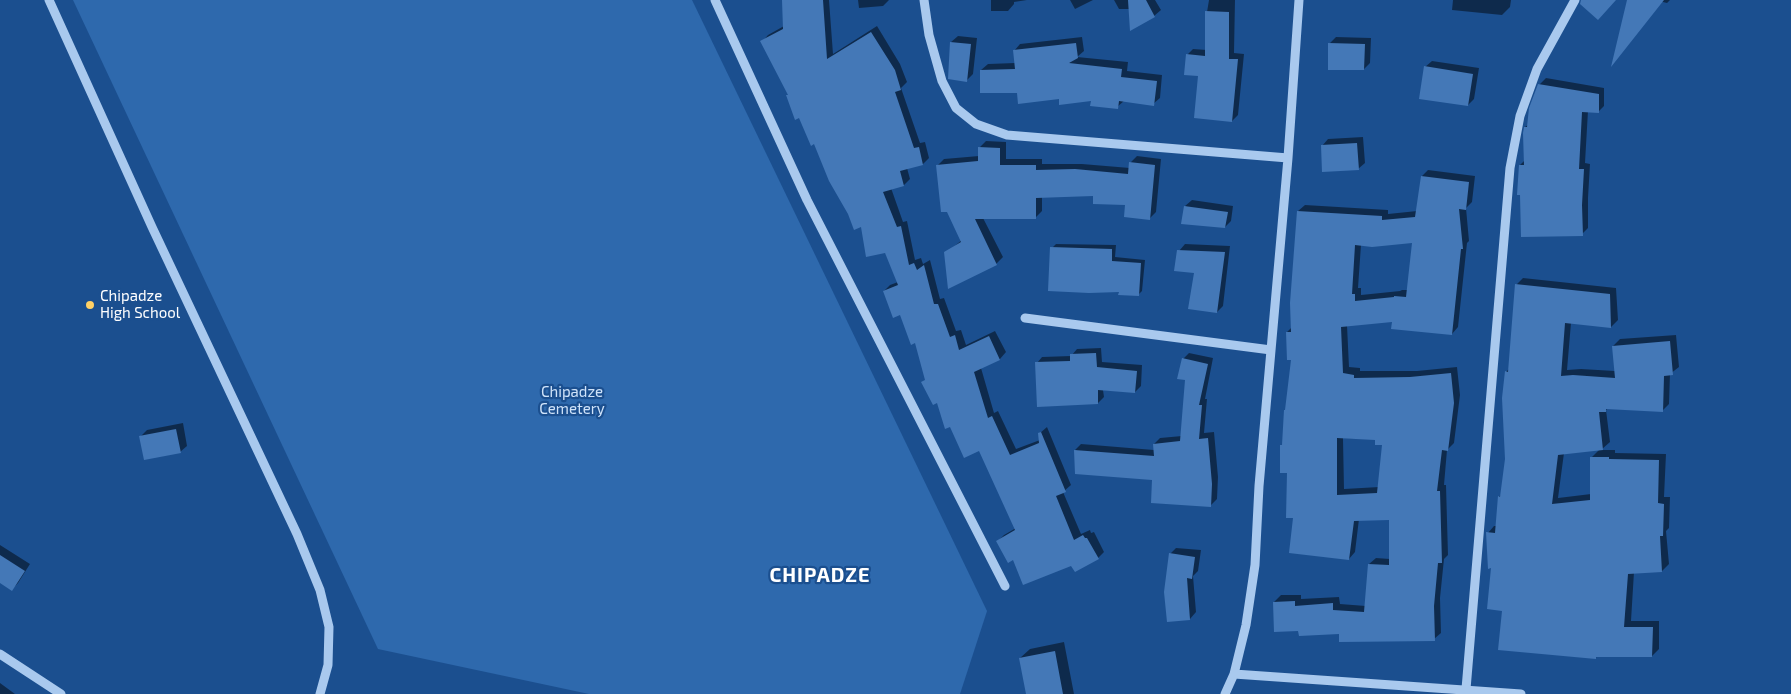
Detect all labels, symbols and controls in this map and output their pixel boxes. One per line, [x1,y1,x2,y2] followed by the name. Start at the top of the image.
[100,287,180,322] place label: Chipadze High School
[84,299,96,311] marker: Chipadze High School
[539,383,605,418] park label: Chipadze Cemetery
[768,563,872,587] district label: CHIPADZE

